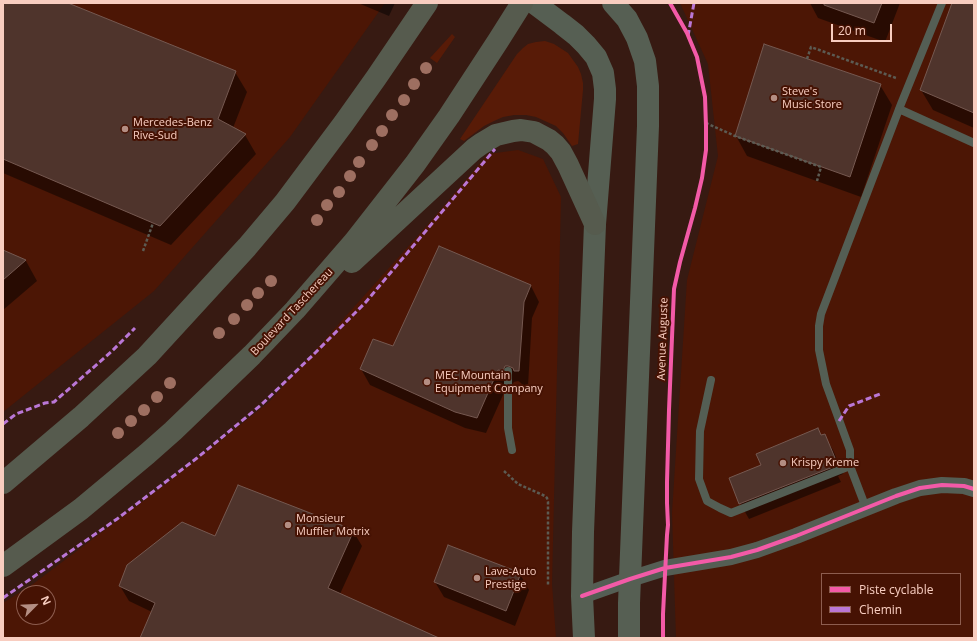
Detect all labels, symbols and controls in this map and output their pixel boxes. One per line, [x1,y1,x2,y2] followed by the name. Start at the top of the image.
[833,16,894,42] scale bar
[838,22,866,39] text: 20 m
[782,85,842,111] place label: Steve's Music Store
[769,93,779,103] marker: Steve's Music Store
[133,116,212,142] place label: Mercedes-Benz Rive-Sud
[120,124,130,134] marker: Mercedes-Benz Rive-Sud
[248,266,336,358] street label: Boulevard Taschereau
[655,297,671,381] street label: Avenue Auguste
[435,369,543,395] place label: MEC Mountain Equipment Company
[422,377,432,387] marker: MEC Mountain Equipment Company
[791,456,859,470] place label: Krispy Kreme
[778,458,788,468] marker: Krispy Kreme
[296,512,370,538] place label: Monsieur Muffler Motrix
[283,520,293,530] marker: Monsieur Muffler Motrix
[485,565,536,591] place label: Lave-Auto Prestige
[472,573,482,583] marker: Lave-Auto Prestige
[821,573,961,625] legend
[859,581,933,598] text: Piste cyclable
[16,585,56,625] north arrow
[38,593,55,607] text: N
[859,601,902,618] text: Chemin

